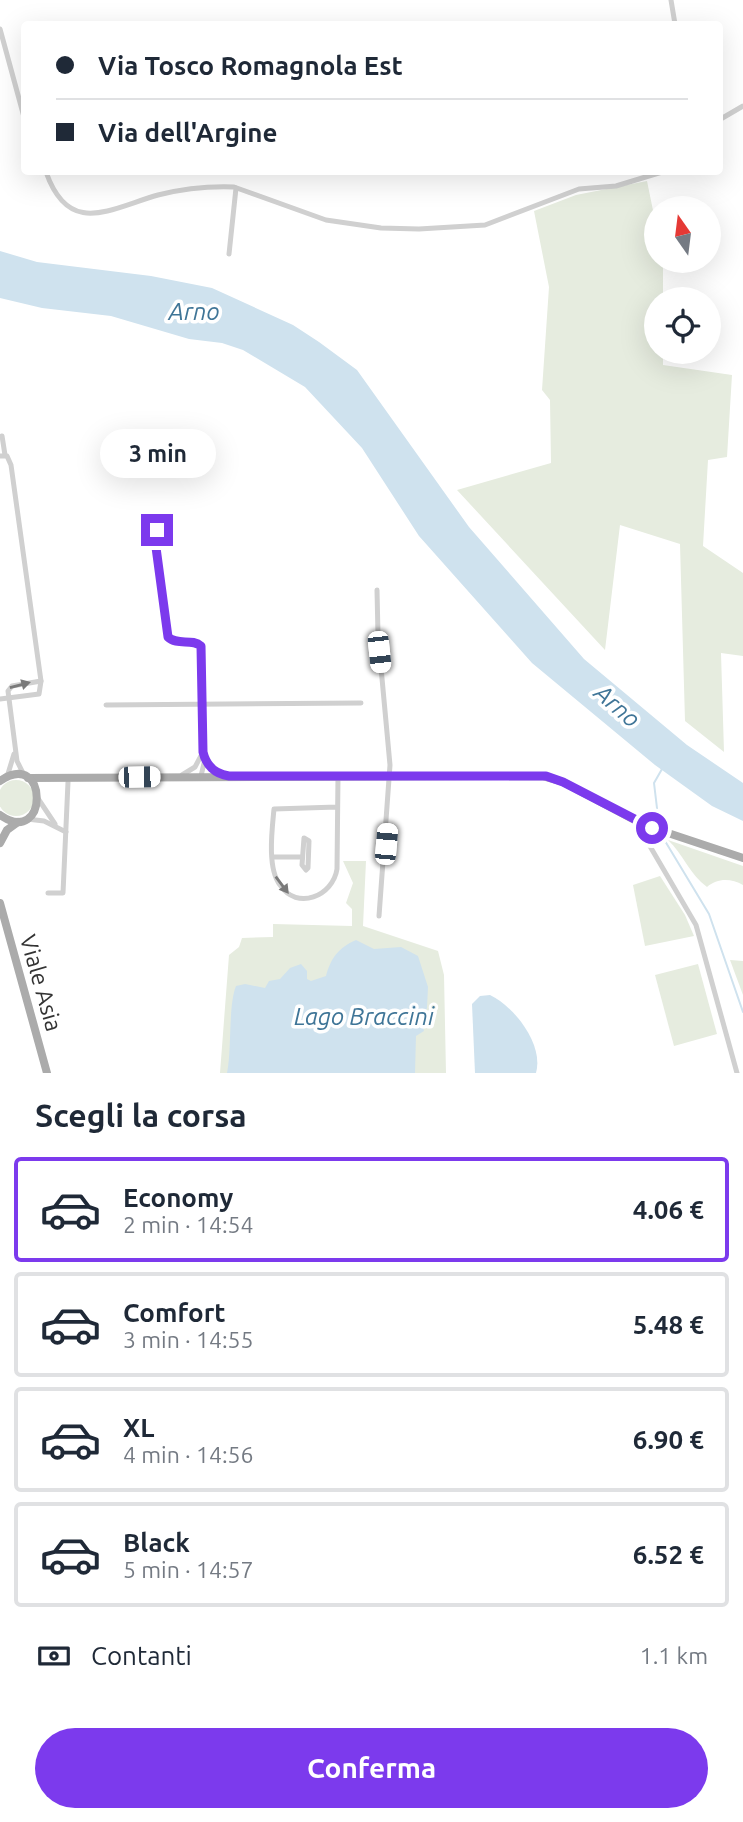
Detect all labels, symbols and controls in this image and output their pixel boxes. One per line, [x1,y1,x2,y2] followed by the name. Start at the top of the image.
[98,51,403,80] text: Via Tosco Romagnola Est
[98,118,277,147] text: Via dell'Argine
[644,196,721,273] north arrow
[644,196,721,364] map controls
[644,287,721,364] button: locate
[168,298,219,325] water label: Arno
[99,428,215,477] callout: 3 min
[129,441,187,466] text: 3 min
[141,514,173,546] route end
[367,630,392,674] car
[588,678,645,733] water label: Arno
[10,680,31,690] one-way arrow
[118,766,161,788] car
[636,812,668,844] route start
[374,822,399,866] car
[275,875,290,893] one-way arrow
[16,932,67,1034] street label: Viale Asia
[294,1003,435,1030] water label: Lago Braccini
[35,1097,247,1133] text: Scegli la corsa
[39,1178,102,1241] icon: car
[123,1183,233,1212] text: Economy
[633,1195,704,1224] text: 4.06 €
[123,1212,254,1237] text: 2 min · 14:54
[39,1293,102,1356] icon: car
[123,1298,226,1327] text: Comfort
[633,1310,704,1339] text: 5.48 €
[123,1327,254,1352] text: 3 min · 14:55
[39,1408,102,1471] icon: car
[123,1413,154,1442] text: XL
[633,1425,704,1454] text: 6.90 €
[123,1442,254,1467] text: 4 min · 14:56
[39,1523,102,1586] icon: car
[123,1528,190,1557] text: Black
[633,1540,704,1569] text: 6.52 €
[123,1557,254,1582] text: 5 min · 14:57
[35,1637,73,1675] icon: cash
[91,1641,192,1670] text: Contanti
[640,1643,708,1668] text: 1.1 km
[35,1728,708,1808] button: Conferma

